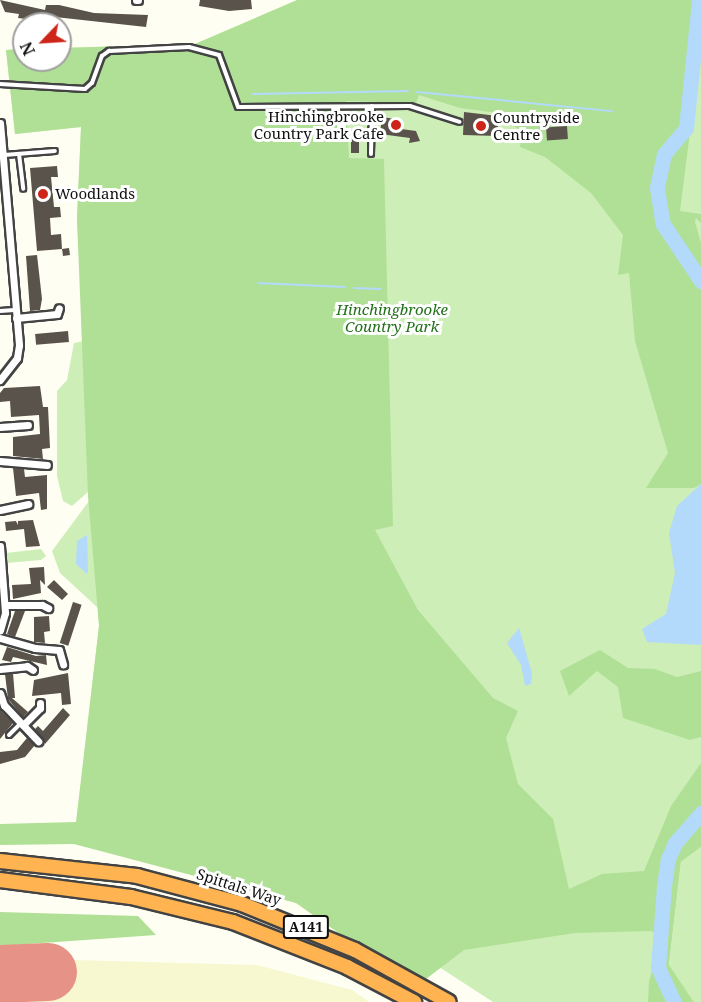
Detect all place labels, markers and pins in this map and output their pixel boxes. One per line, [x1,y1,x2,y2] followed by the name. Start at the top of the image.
[254,107,384,142] place label: Hinchingbrooke Country Park Cafe
[493,108,580,143] place label: Countryside Centre
[389,118,403,132] marker: Hinchingbrooke Country Park Cafe
[474,119,488,133] marker: Countryside Centre
[55,185,135,203] place label: Woodlands
[36,187,50,201] marker: Woodlands

